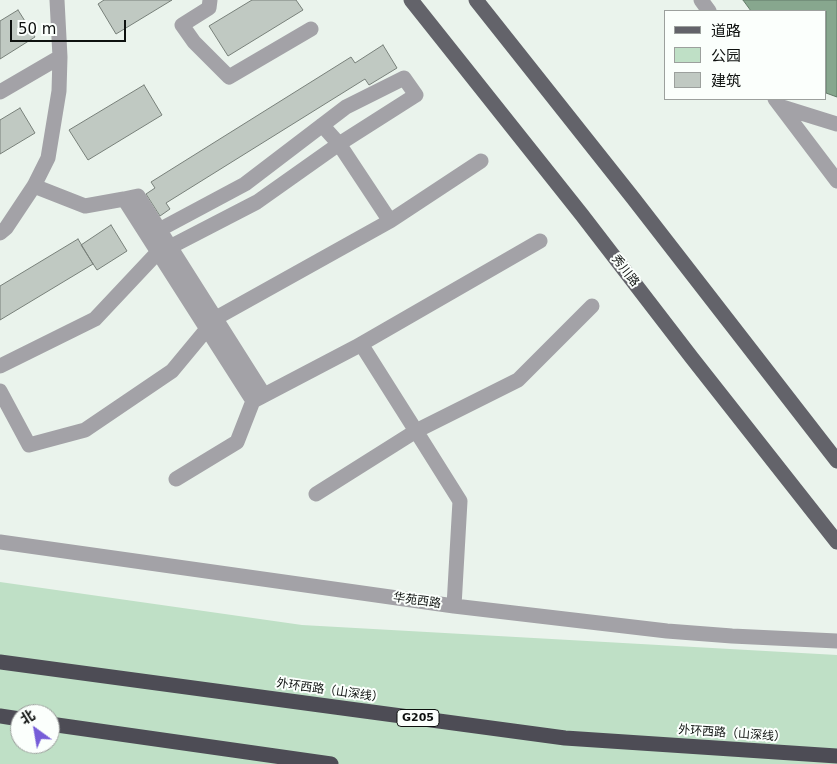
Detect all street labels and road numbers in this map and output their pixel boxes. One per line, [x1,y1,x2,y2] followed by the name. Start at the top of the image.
[608,252,642,290] street label: 秀川路
[392,591,442,611] street label: 华苑西路
[276,676,384,706] street label: 外环西路（山深线）
[397,710,439,726] road number: G205
[678,723,786,745] street label: 外环西路（山深线）

